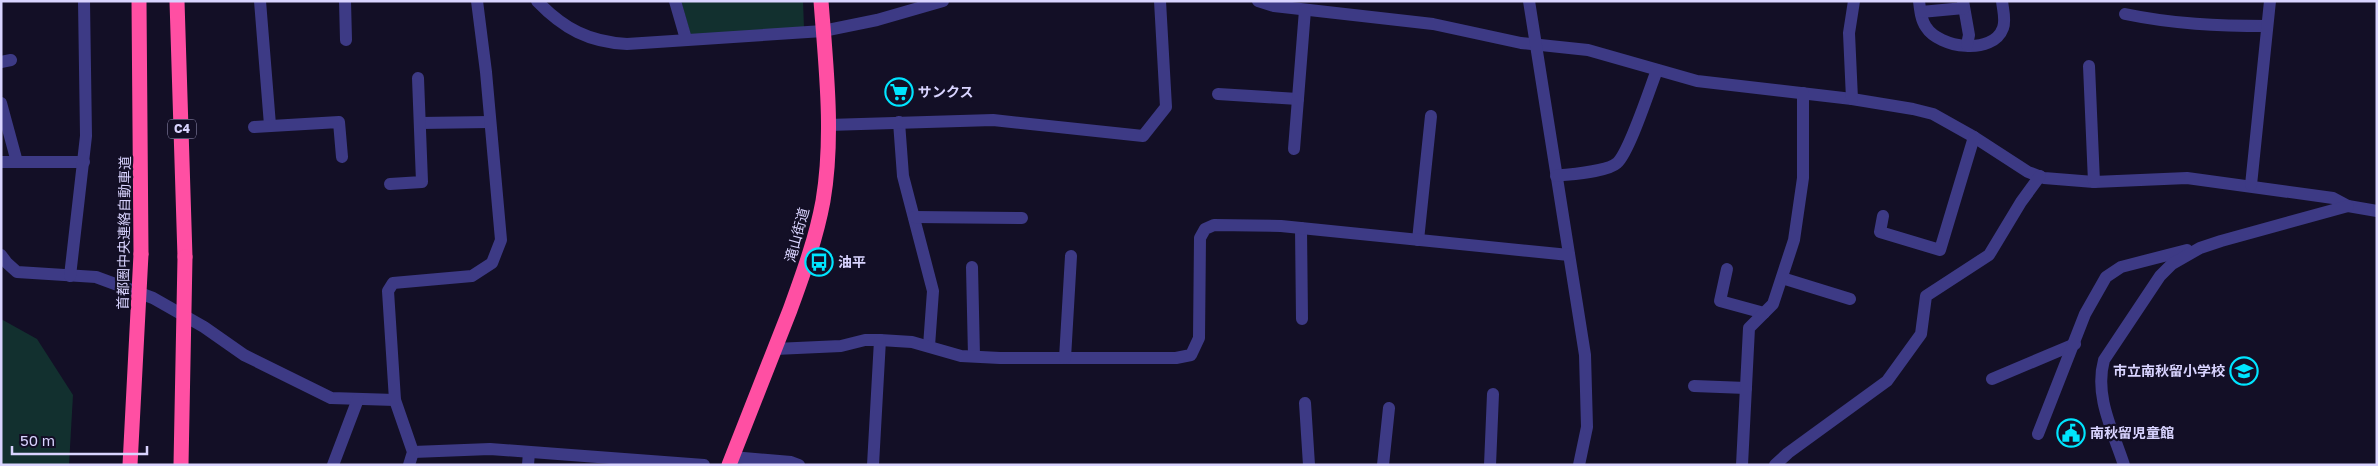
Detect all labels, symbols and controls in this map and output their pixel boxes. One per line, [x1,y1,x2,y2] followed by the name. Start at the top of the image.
[884,77,914,107] supermarket icon: サンクス
[918,83,974,100] place label: サンクス
[168,120,196,138] road number: C4
[114,156,133,310] street label: 首都圏中央連絡自動車道
[781,206,812,264] street label: 滝山街道
[804,247,834,277] bus stop icon: 油平
[838,253,866,270] place label: 油平
[2229,356,2259,386] school or university icon: 市立南秋留小学校
[2113,362,2225,379] place label: 市立南秋留小学校
[2056,418,2086,448] public building icon: 南秋留児童館
[12,424,148,456] scale bar
[2090,424,2174,441] place label: 南秋留児童館
[20,431,55,449] text: 50 m

